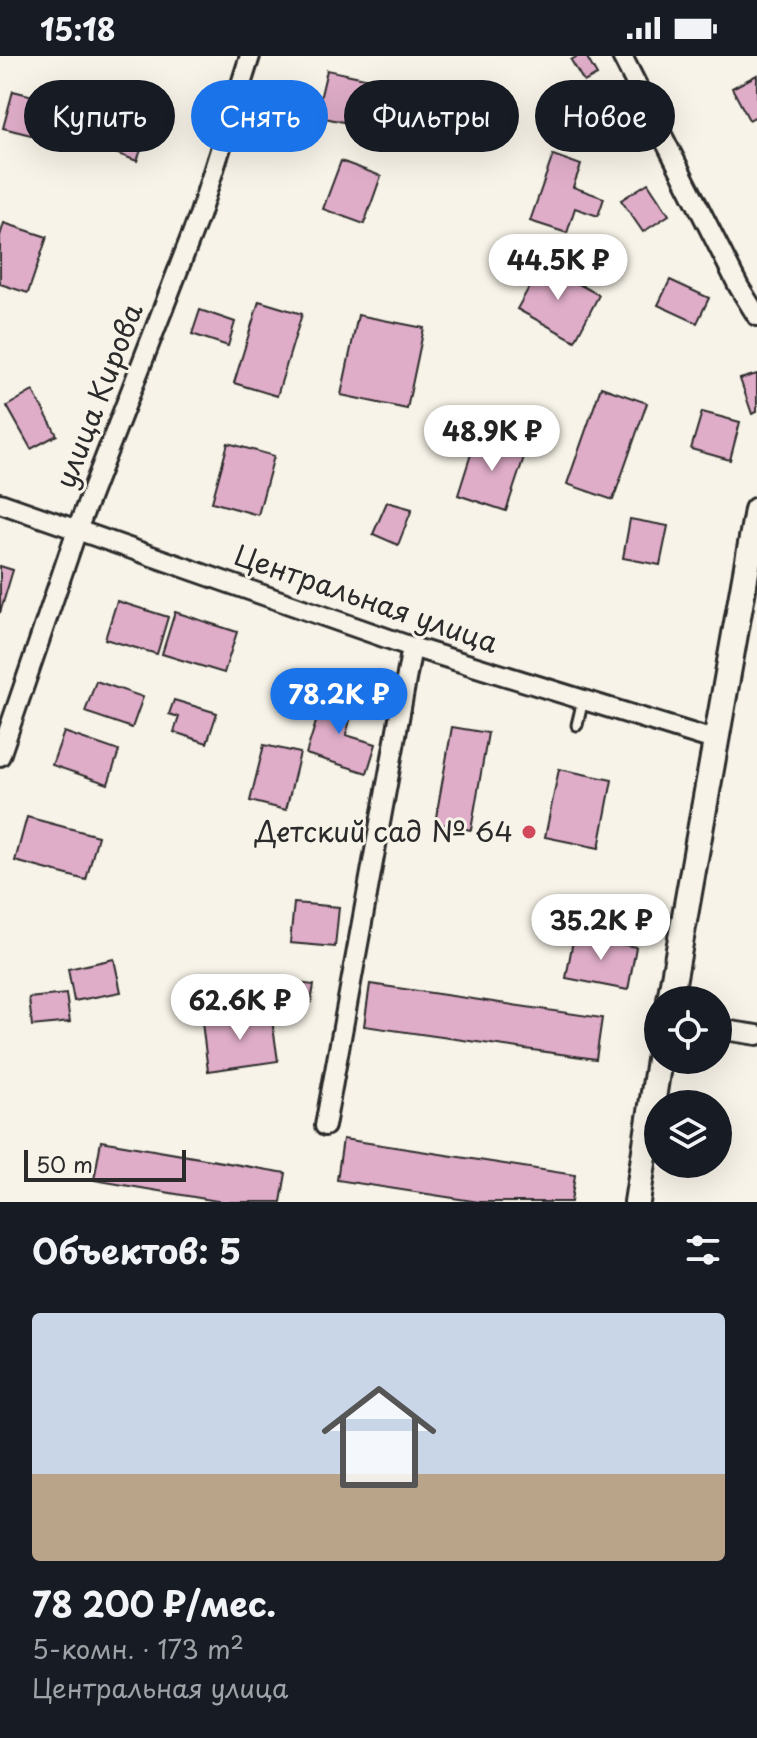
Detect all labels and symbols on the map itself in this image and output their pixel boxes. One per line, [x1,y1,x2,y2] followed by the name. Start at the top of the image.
[484,234,632,302] pin: 44.5K ₽
[43,296,153,494] street label: улица Кирова
[418,405,566,473] pin: 48.9K ₽
[229,532,504,663] street label: Центральная улица
[265,668,413,736] pin: 78.2K ₽
[254,809,513,852] place label: Детский сад № 64
[520,823,538,841] marker: Детский сад № 64
[527,894,675,962] pin: 35.2K ₽
[166,974,314,1042] pin: 62.6K ₽
[24,1146,186,1182] scale bar

